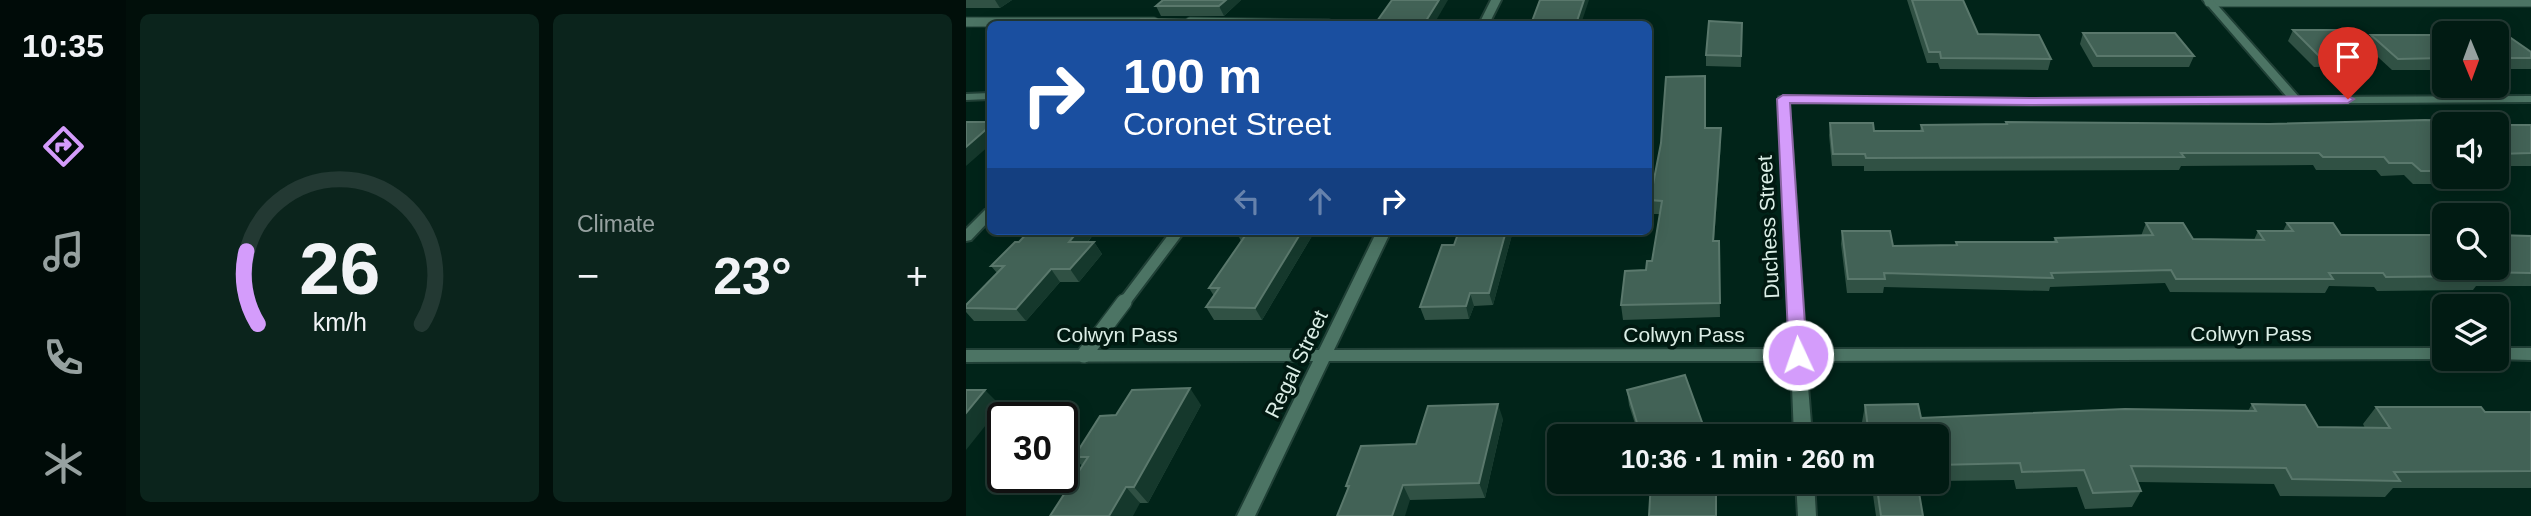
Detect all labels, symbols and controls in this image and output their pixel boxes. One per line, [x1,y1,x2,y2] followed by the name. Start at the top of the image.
[2432,21,2510,98] north arrow
[2432,21,2509,371] map controls
[2318,27,2378,99] pin
[22,28,104,64] text: 10:35
[2329,38,2367,76] icon: arrive
[1008,49,1099,140] icon: right
[1123,49,1262,103] text: 100 m
[1123,106,1331,142] text: Coronet Street
[2432,112,2509,189] button: sound
[39,122,88,171] icon: directions
[1753,155,1783,299] street label: Duchess Street
[1228,182,1266,220] icon: left
[1301,182,1339,220] icon: ahead
[1374,182,1412,220] icon: right
[2432,203,2509,280] button: search
[577,211,655,237] text: Climate
[39,227,88,276] icon: music
[299,228,380,309] text: 26
[713,247,792,305] text: 23°
[577,255,599,297] text: −
[906,255,928,297] text: +
[2432,294,2509,371] button: layers
[1260,306,1332,422] street label: Regal Street
[312,308,367,336] text: km/h
[1761,318,1835,392] position arrow
[2190,322,2312,345] street label: Colwyn Pass
[1056,323,1178,346] street label: Colwyn Pass
[1623,323,1745,346] street label: Colwyn Pass
[39,333,88,382] icon: phone
[987,402,1078,493] speed limit sign: 30
[39,439,88,488] icon: climate
[1621,444,1875,474] text: 10:36 · 1 min · 260 m

